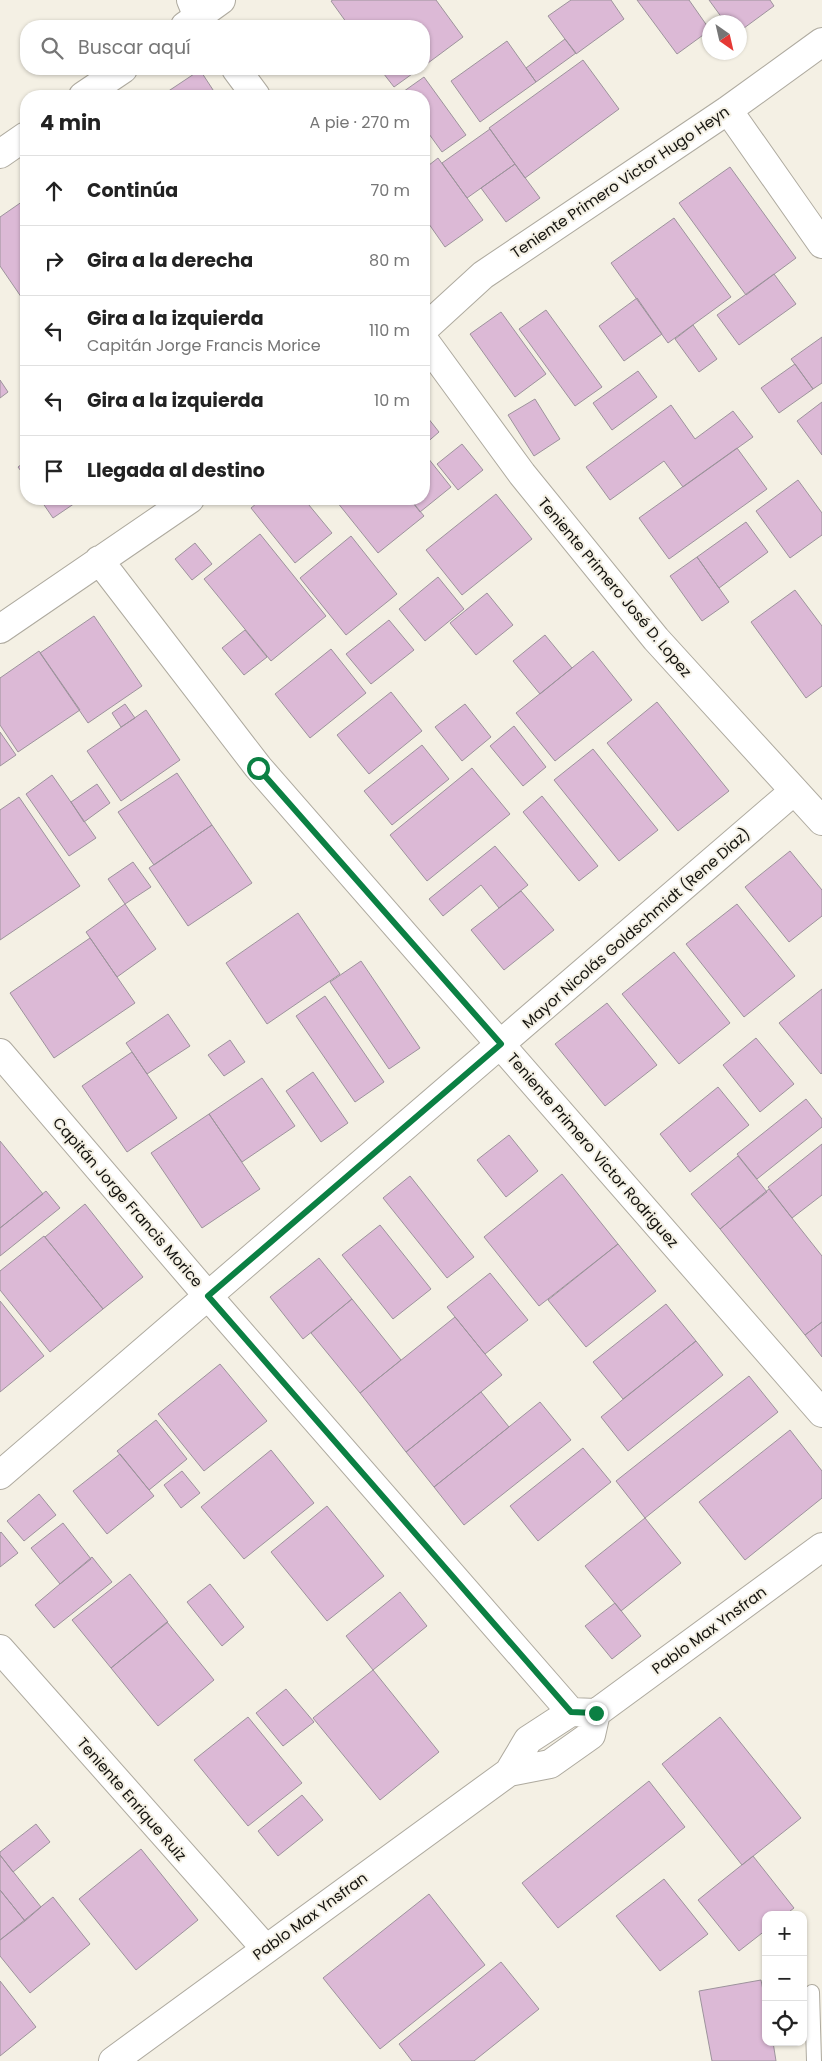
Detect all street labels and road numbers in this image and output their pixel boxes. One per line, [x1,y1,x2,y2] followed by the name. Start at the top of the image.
[507,101,733,263] street label: Teniente Primero Victor Hugo Heyn
[533,493,697,682] street label: Teniente Primero José D. Lopez
[517,823,755,1033] street label: Mayor Nicolás Goldschmidt (Rene Diaz)
[502,1048,684,1252] street label: Teniente Primero Victor Rodriguez
[48,1112,208,1292] street label: Capitán Jorge Francis Morice
[647,1581,771,1679] street label: Pablo Max Ynsfran
[72,1733,192,1865] street label: Teniente Enrique Ruiz
[248,1867,372,1965] street label: Pablo Max Ynsfran

